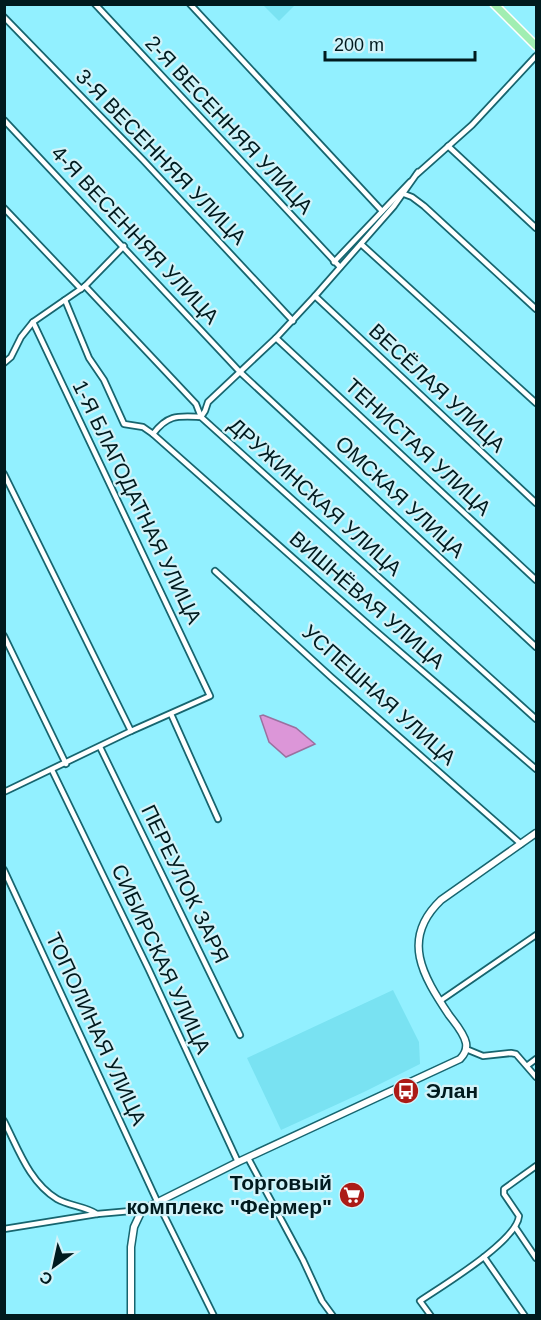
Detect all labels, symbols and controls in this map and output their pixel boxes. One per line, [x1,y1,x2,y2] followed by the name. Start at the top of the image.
[325,24,475,62] scale bar
[141,31,318,218] street label: 2-Я ВЕСЕННЯЯ УЛИЦА
[334,35,384,55] text: 200 m
[72,64,251,249] street label: 3-Я ВЕСЕННЯЯ УЛИЦА
[47,141,224,328] street label: 4-Я ВЕСЕННЯЯ УЛИЦА
[365,319,510,456] street label: ВЕСЁЛАЯ УЛИЦА
[341,374,496,520] street label: ТЕНИСТАЯ УЛИЦА
[68,376,207,627] street label: 1-Я БЛАГОДАТНАЯ УЛИЦА
[224,413,406,580] street label: ДРУЖИНСКАЯ УЛИЦА
[331,431,469,562] street label: ОМСКАЯ УЛИЦА
[285,526,449,673] street label: ВИШНЁВАЯ УЛИЦА
[298,620,461,769] street label: УСПЕШНАЯ УЛИЦА
[137,801,234,967] street label: ПЕРЕУЛОК ЗАРЯ
[107,860,215,1057] street label: СИБИРСКАЯ УЛИЦА
[42,929,151,1129] street label: ТОПОЛИНАЯ УЛИЦА
[391,1076,421,1106] bus stop icon: Элан
[426,1079,478,1102] place label: Элан
[126,1171,332,1218] place label: Торговый комплекс "Фермер"
[337,1180,367,1210] supermarket icon: Торговый комплекс "Фермер"
[24,1236,84,1296] north arrow
[36,1268,56,1288] text: С

